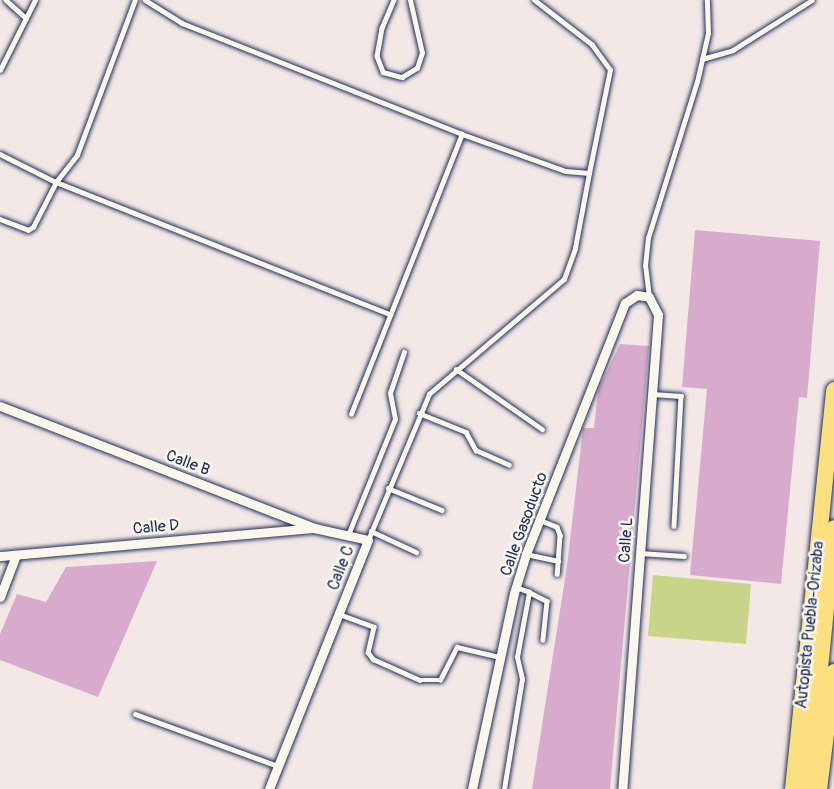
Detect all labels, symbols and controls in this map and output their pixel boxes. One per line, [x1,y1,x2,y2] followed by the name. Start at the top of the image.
[163,446,213,480] street label: Calle B
[496,469,552,579] street label: Calle Gasoducto
[132,515,180,539] street label: Calle D
[615,517,637,563] street label: Calle L
[792,540,828,710] street label: Autopista Puebla-Orizaba
[324,543,358,593] street label: Calle C

